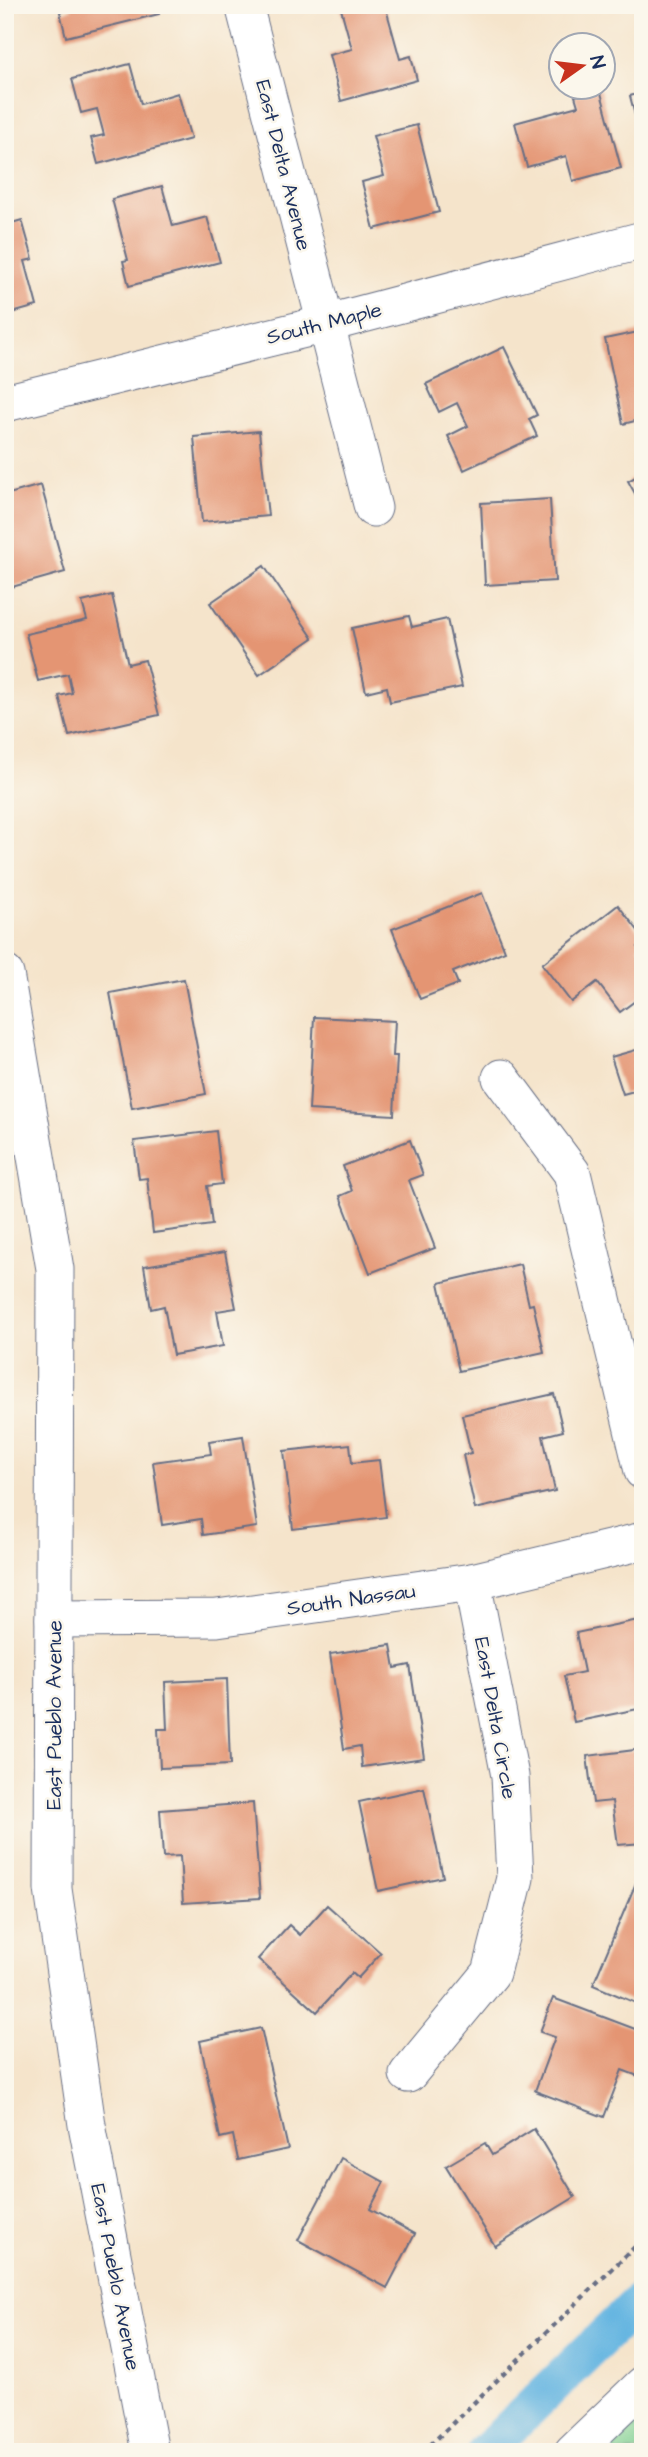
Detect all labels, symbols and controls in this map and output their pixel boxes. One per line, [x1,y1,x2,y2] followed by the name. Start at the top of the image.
[546,32,616,102] north arrow
[582,53,612,71] text: N
[248,77,319,253] street label: East Delta Avenue
[264,295,385,353] street label: South Maple
[285,1576,418,1623] street label: South Nassau
[40,1620,69,1810] street label: East Pueblo Avenue
[467,1635,524,1801] street label: East Delta Circle
[83,2181,148,2373] street label: East Pueblo Avenue

